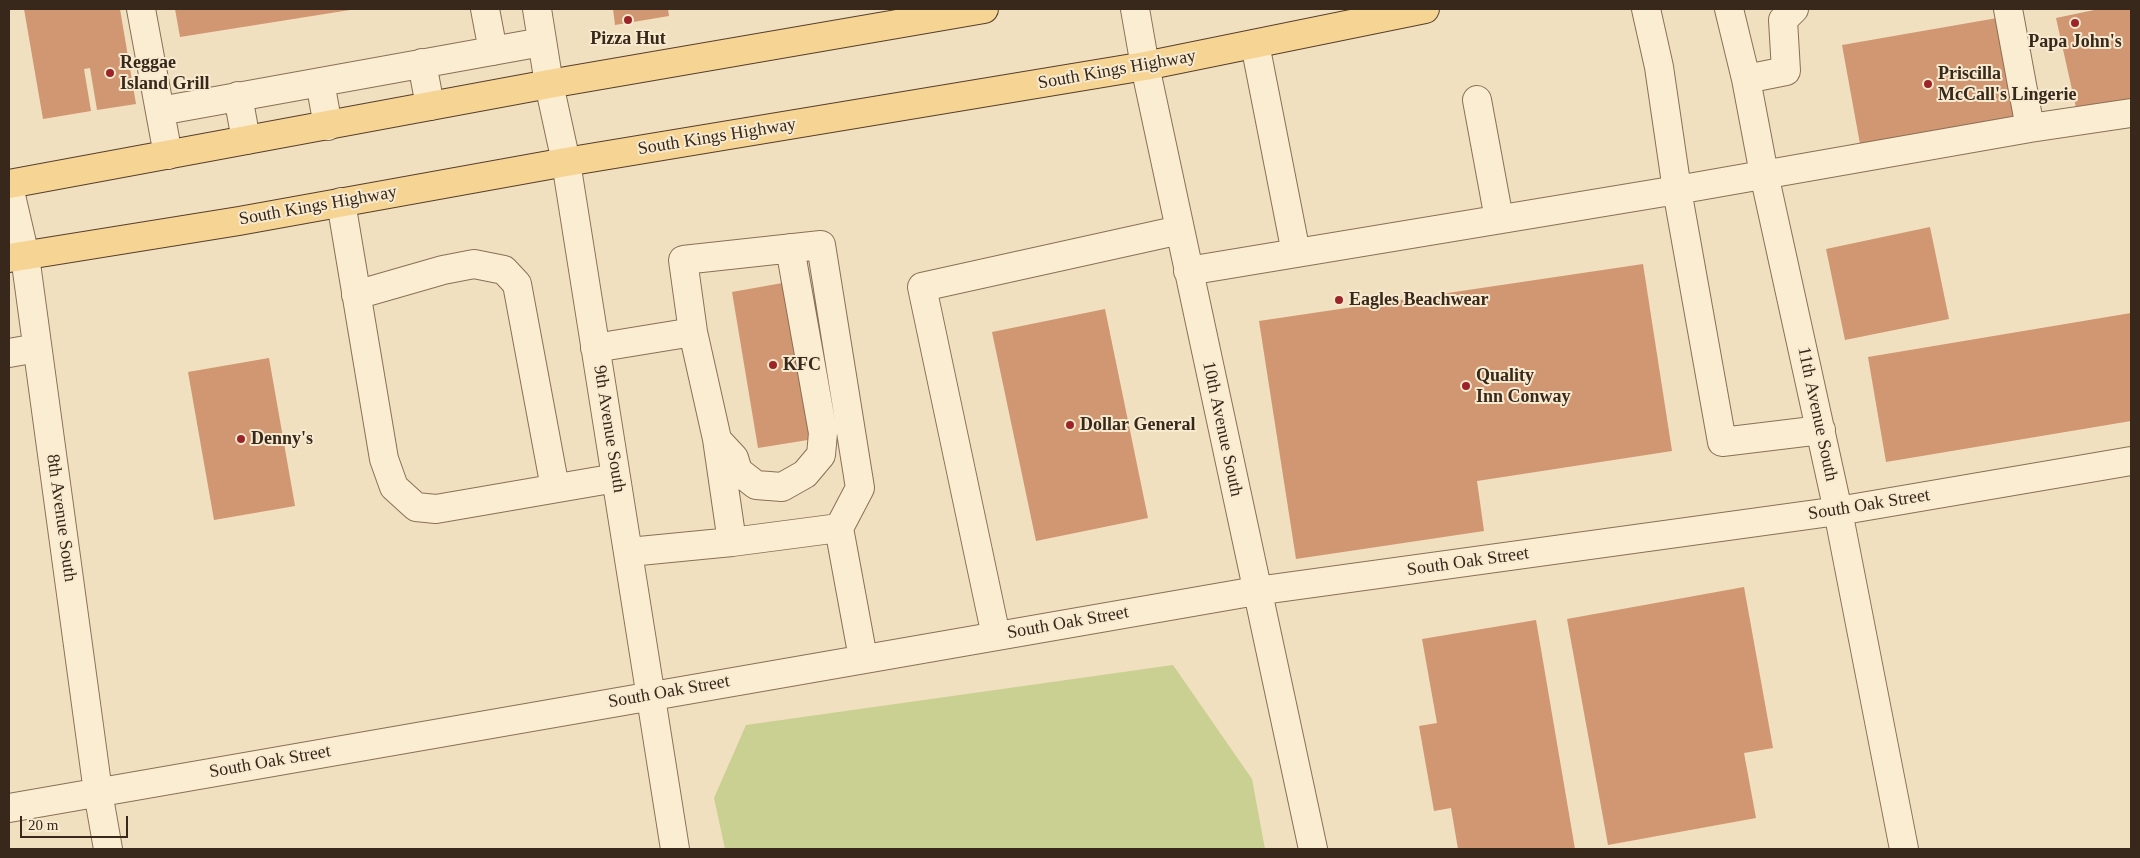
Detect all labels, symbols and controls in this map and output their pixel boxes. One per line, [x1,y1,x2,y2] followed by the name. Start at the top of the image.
[622,14,634,26] marker: Pizza Hut
[2069,17,2081,29] marker: Papa John's
[590,28,666,50] place label: Pizza Hut
[2028,31,2122,53] place label: Papa John's
[1036,45,1198,95] street label: South Kings Highway
[120,52,210,94] place label: Reggae Island Grill
[1938,63,2076,106] place label: Priscilla McCall's Lingerie
[104,67,116,79] marker: Reggae Island Grill
[1922,78,1934,90] marker: Priscilla McCall's Lingerie
[636,114,798,160] street label: South Kings Highway
[237,181,399,231] street label: South Kings Highway
[1349,289,1488,311] place label: Eagles Beachwear
[1333,294,1345,306] marker: Eagles Beachwear
[1792,345,1842,483] street label: 11th Avenue South
[783,354,821,376] place label: KFC
[767,359,779,371] marker: KFC
[1197,359,1247,499] street label: 10th Avenue South
[588,364,630,494] street label: 9th Avenue South
[1476,365,1571,408] place label: Quality Inn Conway
[1460,380,1472,392] marker: Quality Inn Conway
[1080,414,1195,436] place label: Dollar General
[1064,419,1076,431] marker: Dollar General
[251,428,313,450] place label: Denny's
[235,433,247,445] marker: Denny's
[41,453,81,583] street label: 8th Avenue South
[1807,485,1931,525] street label: South Oak Street
[1406,543,1530,581] street label: South Oak Street
[1006,602,1130,644] street label: South Oak Street
[607,671,731,713] street label: South Oak Street
[208,741,332,783] street label: South Oak Street
[22,806,130,838] scale bar
[28,817,58,833] text: 20 m

